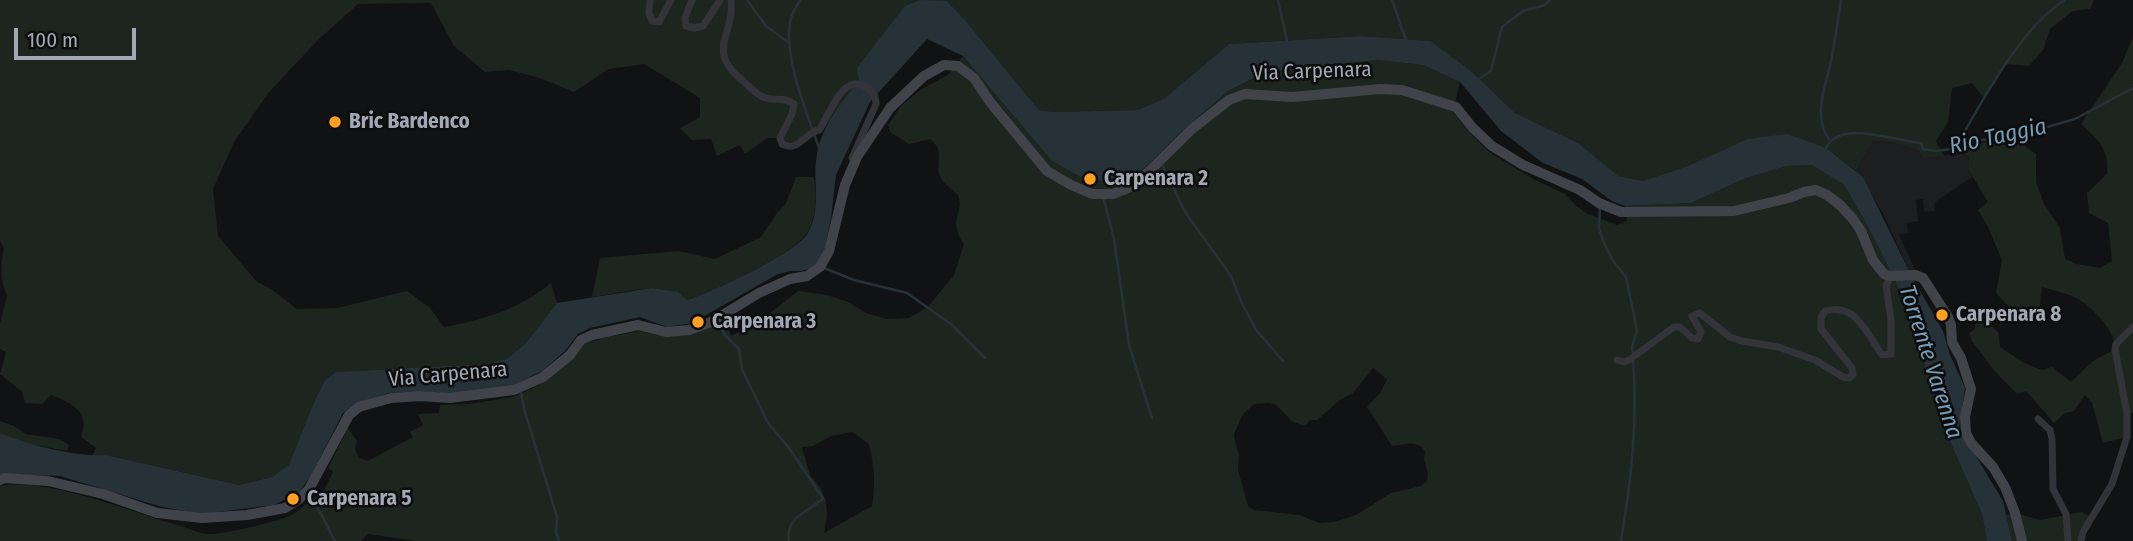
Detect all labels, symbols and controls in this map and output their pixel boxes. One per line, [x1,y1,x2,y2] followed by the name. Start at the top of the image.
[18,14,140,58] scale bar
[27,27,78,53] text: 100 m
[1252,57,1372,87] street label: Via Carpenara
[349,109,470,135] place label: Bric Bardenco
[1947,113,2049,161] water label: Rio Taggia
[327,114,343,130] marker: Bric Bardenco
[1104,166,1208,192] place label: Carpenara 2
[1082,171,1098,187] marker: Carpenara 2
[1892,282,1968,442] water label: Torrente Varenna
[1956,302,2061,328] place label: Carpenara 8
[1934,307,1950,323] marker: Carpenara 8
[712,309,816,335] place label: Carpenara 3
[690,314,706,330] marker: Carpenara 3
[388,357,508,393] street label: Via Carpenara
[307,486,412,512] place label: Carpenara 5
[285,491,301,507] marker: Carpenara 5

